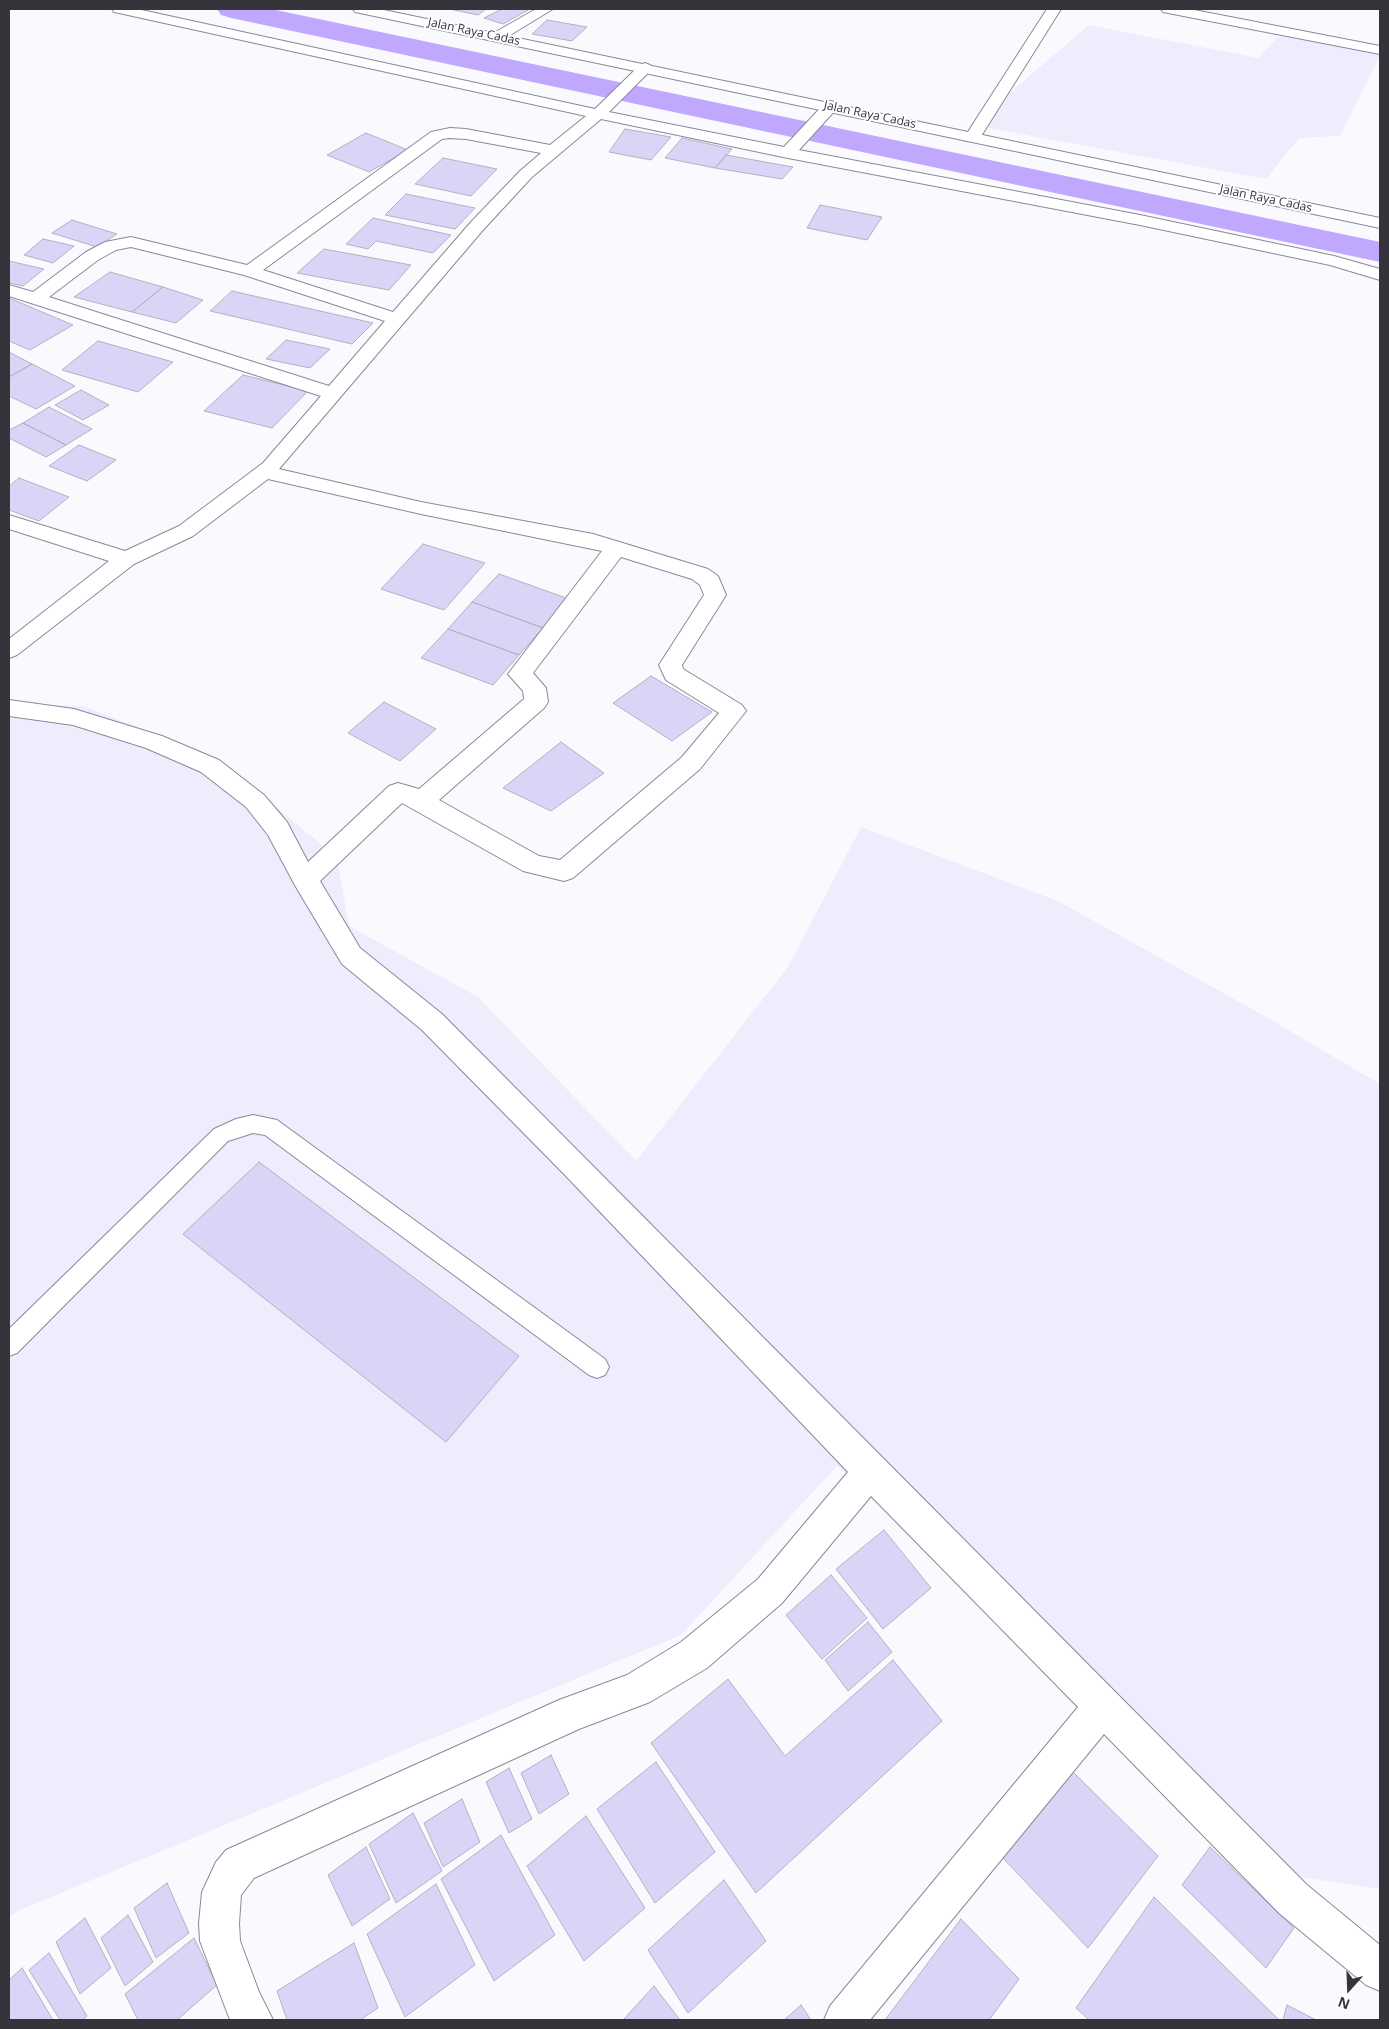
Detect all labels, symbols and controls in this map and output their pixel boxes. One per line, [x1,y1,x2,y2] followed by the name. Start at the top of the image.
[427,15,521,49] street label: Jalan Raya Cadas
[823,98,917,132] street label: Jalan Raya Cadas
[1219,182,1313,216] street label: Jalan Raya Cadas
[1324,1964,1374,2014] north arrow
[1335,1993,1352,2014] text: N

